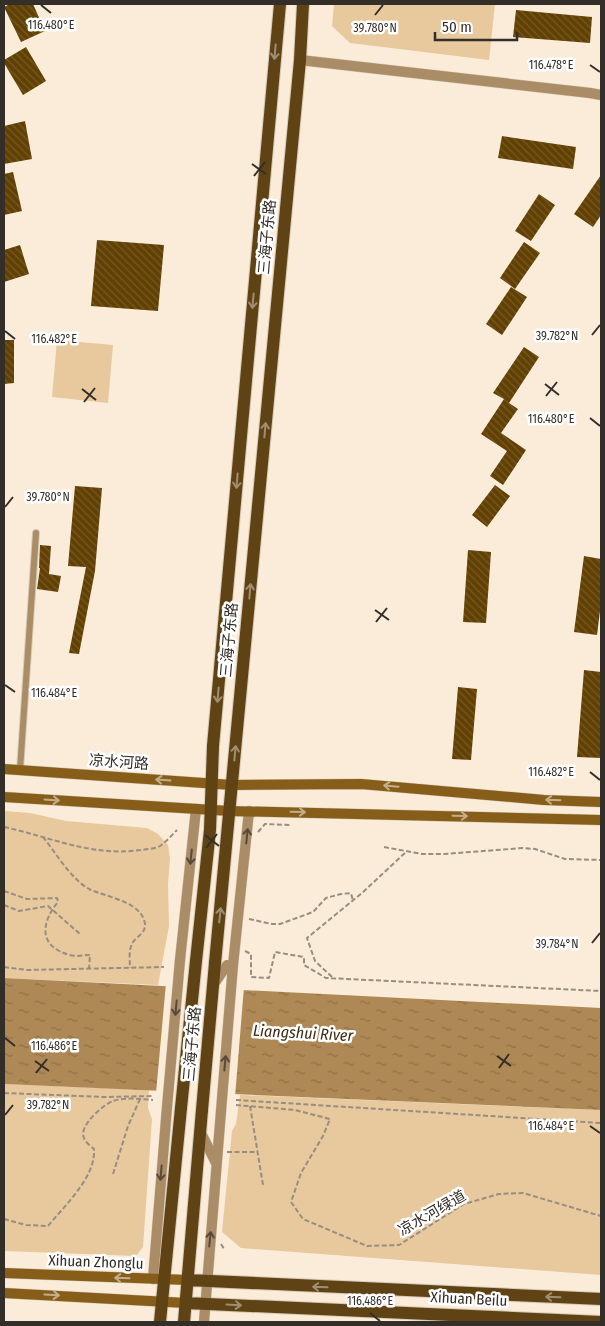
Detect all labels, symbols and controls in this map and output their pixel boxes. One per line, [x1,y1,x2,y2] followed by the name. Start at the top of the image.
[435,10,518,42] scale bar
[28,18,75,32] text: 116.480°E
[442,18,472,36] text: 50 m
[353,21,397,35] text: 39.780°N
[271,44,280,60] one-way arrow
[529,58,574,72] text: 116.478°E
[255,199,279,275] street label: 三海子东路
[248,293,258,309] one-way arrow
[536,329,578,343] text: 39.782°N
[31,332,77,346] text: 116.482°E
[528,412,575,426] text: 116.480°E
[260,422,270,438] one-way arrow
[232,472,242,488] one-way arrow
[26,490,70,504] text: 39.780°N
[245,584,255,600] one-way arrow
[217,602,241,678] street label: 三海子东路
[31,686,77,700] text: 116.484°E
[213,686,223,702] one-way arrow
[230,745,240,761] one-way arrow
[88,751,150,773] street label: 凉水河路
[528,765,574,779] text: 116.482°E
[155,776,171,785] one-way arrow
[383,782,399,791] one-way arrow
[545,795,561,805] one-way arrow
[44,796,60,805] one-way arrow
[290,808,306,817] one-way arrow
[452,812,468,821] one-way arrow
[242,829,252,845] one-way arrow
[186,849,196,865] one-way arrow
[215,907,225,923] one-way arrow
[535,937,579,951] text: 39.784°N
[171,1000,181,1016] one-way arrow
[180,1006,204,1082] street label: 三海子东路
[253,1021,354,1045] water label: Liangshui River
[31,1039,77,1053] text: 116.486°E
[220,1055,229,1071] one-way arrow
[27,1098,69,1112] text: 39.782°N
[528,1119,574,1133] text: 116.484°E
[157,1165,166,1181] one-way arrow
[395,1186,469,1240] street label: 凉水河绿道
[205,1231,215,1247] one-way arrow
[48,1251,144,1273] street label: Xihuan Zhonglu
[114,1273,130,1282] one-way arrow
[313,1282,329,1291] one-way arrow
[430,1288,508,1310] street label: Xihuan Beilu
[44,1290,60,1300] one-way arrow
[545,1292,561,1301] one-way arrow
[347,1294,393,1308] text: 116.486°E
[226,1300,242,1309] one-way arrow

